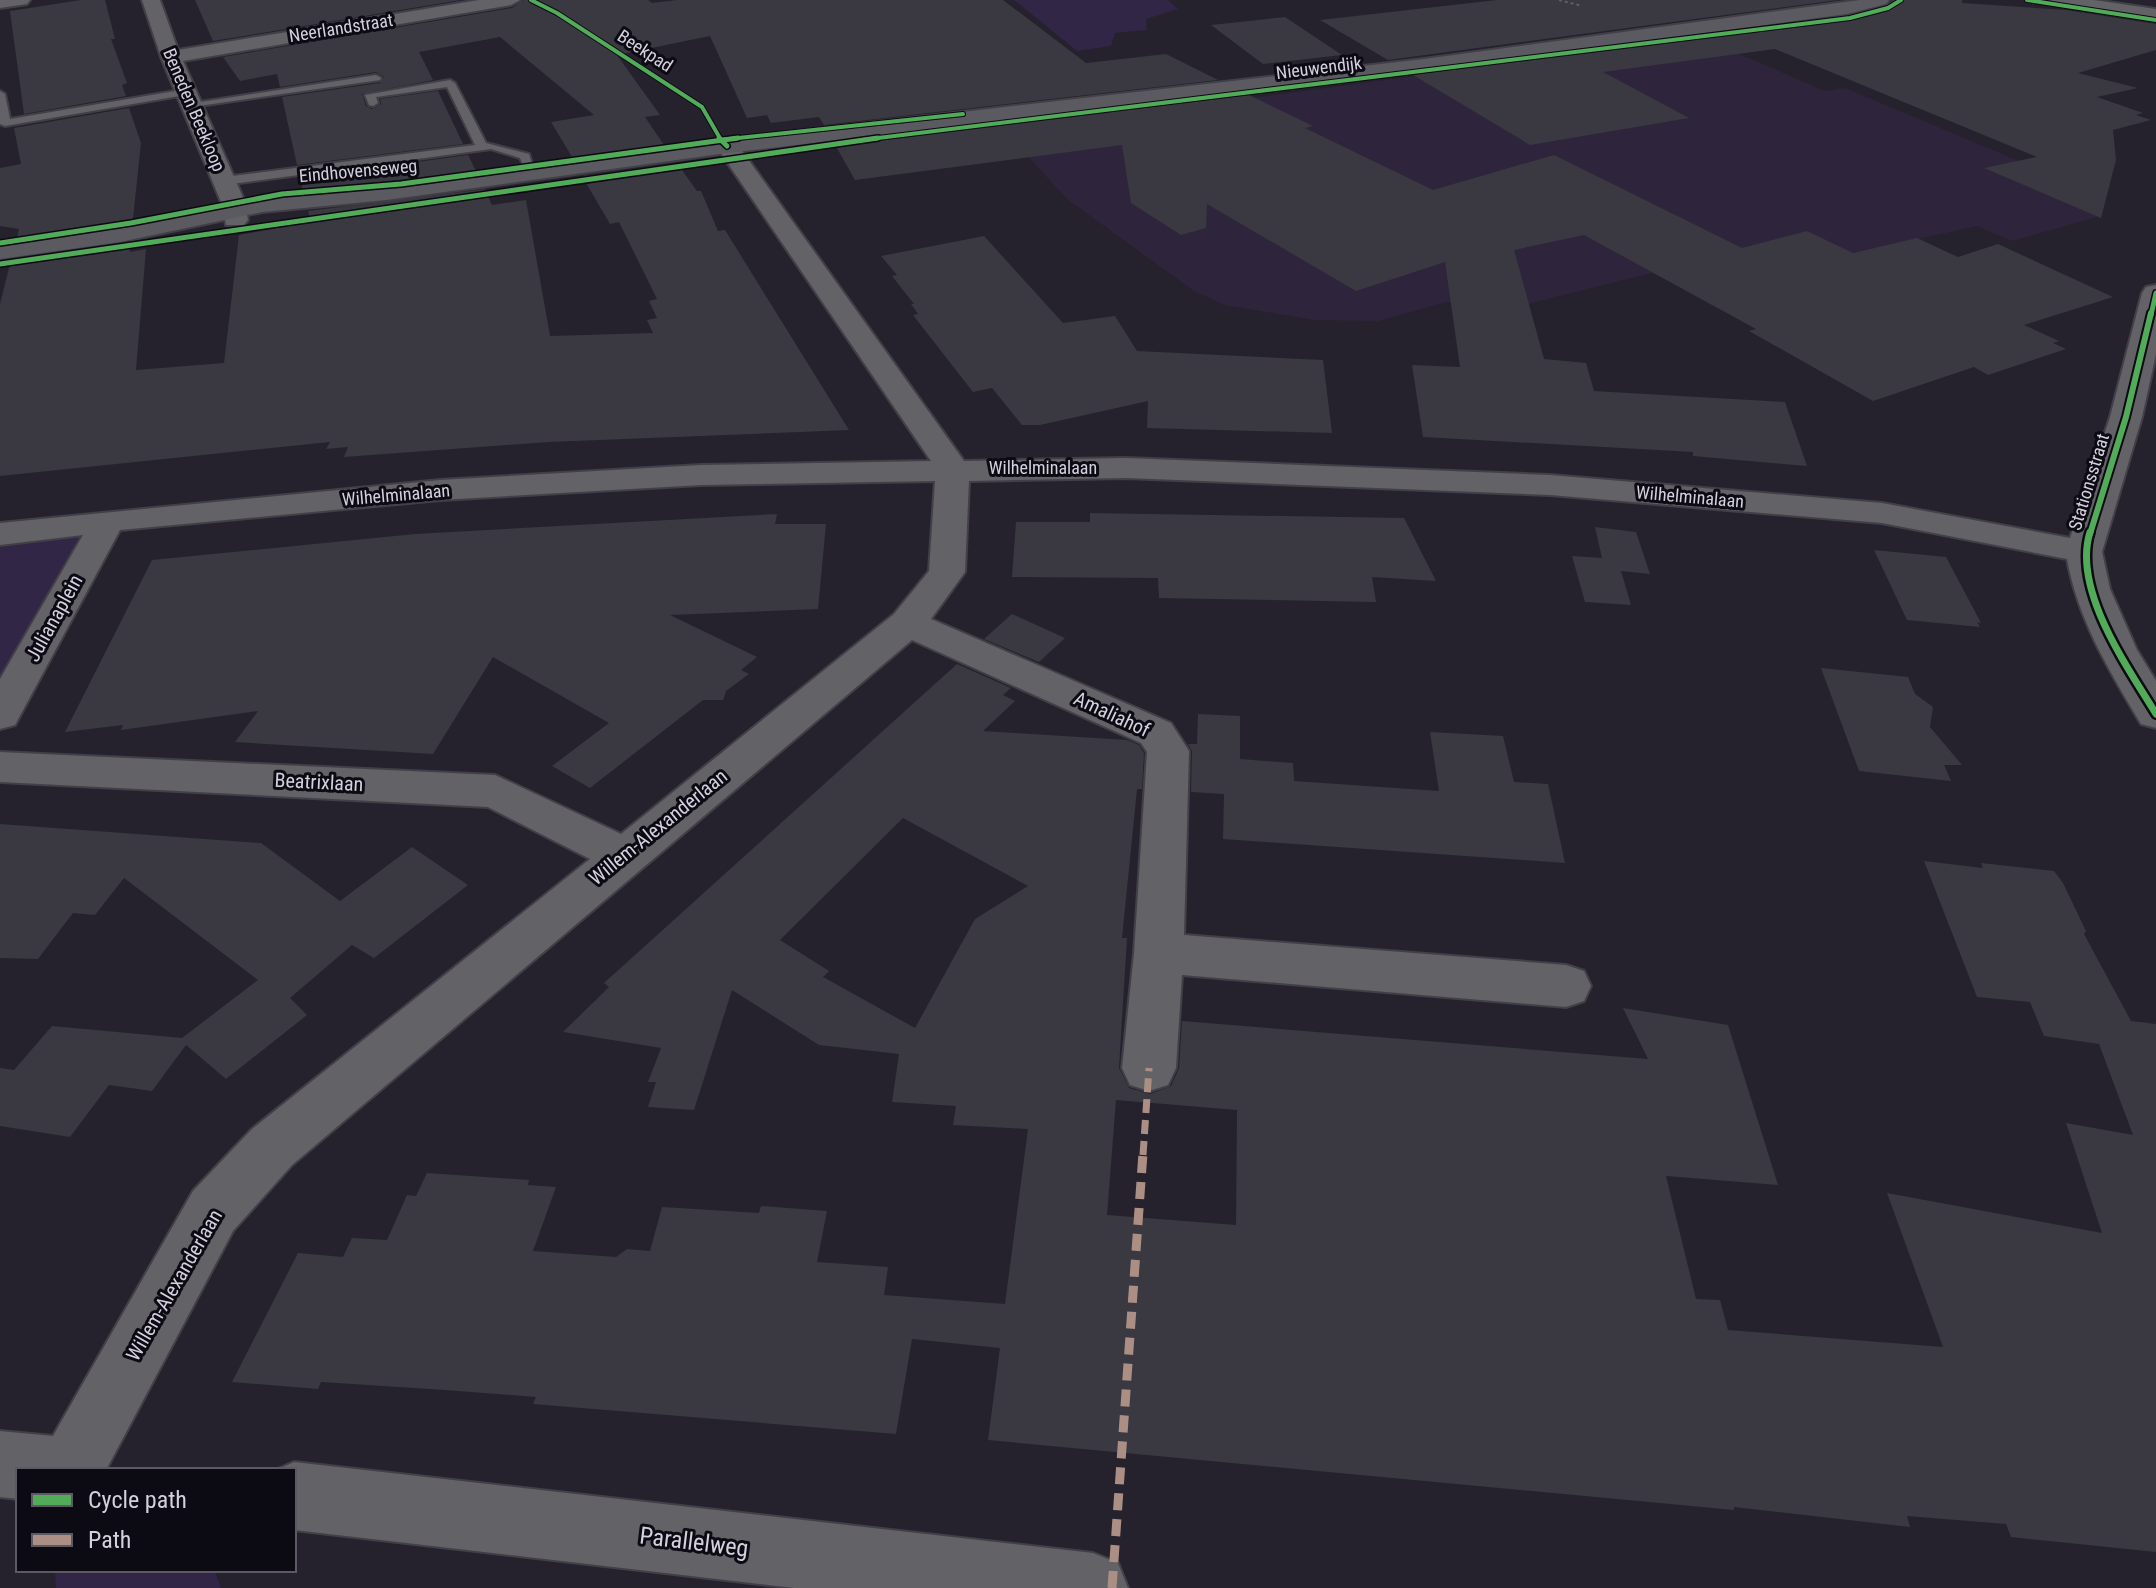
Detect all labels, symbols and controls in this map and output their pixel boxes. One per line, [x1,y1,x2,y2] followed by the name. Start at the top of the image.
[287,9,394,46] street label: Neerlandstraat
[614,25,677,76] street label: Beekpad
[159,45,230,175] street label: Beneden Beekloop
[1275,52,1363,83] street label: Nieuwendijk
[298,155,418,186] street label: Eindhovenseweg
[2064,431,2113,533] street label: Stationsstraat
[989,457,1097,478] street label: Wilhelminalaan
[341,479,451,510] street label: Wilhelminalaan
[1635,481,1745,512] street label: Wilhelminalaan
[20,570,88,666] street label: Julianaplein
[1070,686,1154,742] street label: Amaliahof
[584,764,732,890] street label: Willem-Alexanderlaan
[274,768,364,796] street label: Beatrixlaan
[121,1205,227,1365] street label: Willem-Alexanderlaan
[16,1468,296,1572] legend
[88,1486,187,1514] text: Cycle path
[638,1521,750,1563] street label: Parallelweg
[88,1526,131,1554] text: Path

